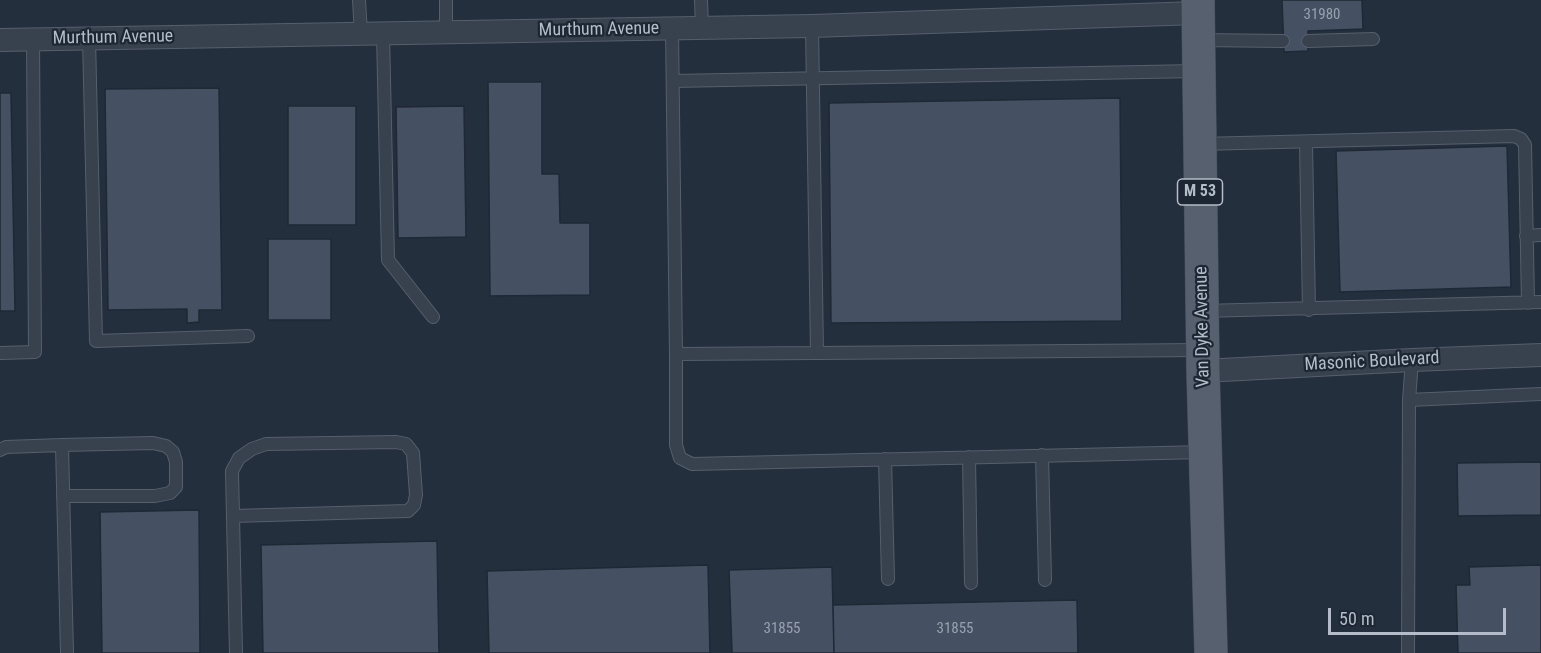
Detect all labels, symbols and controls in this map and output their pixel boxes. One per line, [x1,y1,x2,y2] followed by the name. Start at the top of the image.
[1303,6,1341,24] house number: 31980
[539,18,659,42] street label: Murthum Avenue
[53,26,173,50] street label: Murthum Avenue
[1178,179,1222,205] road number: M 53
[1191,266,1215,388] street label: Van Dyke Avenue
[1304,348,1440,376] street label: Masonic Boulevard
[1331,596,1510,634] scale bar
[1339,608,1374,629] text: 50 m
[763,620,801,638] house number: 31855
[936,620,974,638] house number: 31855

